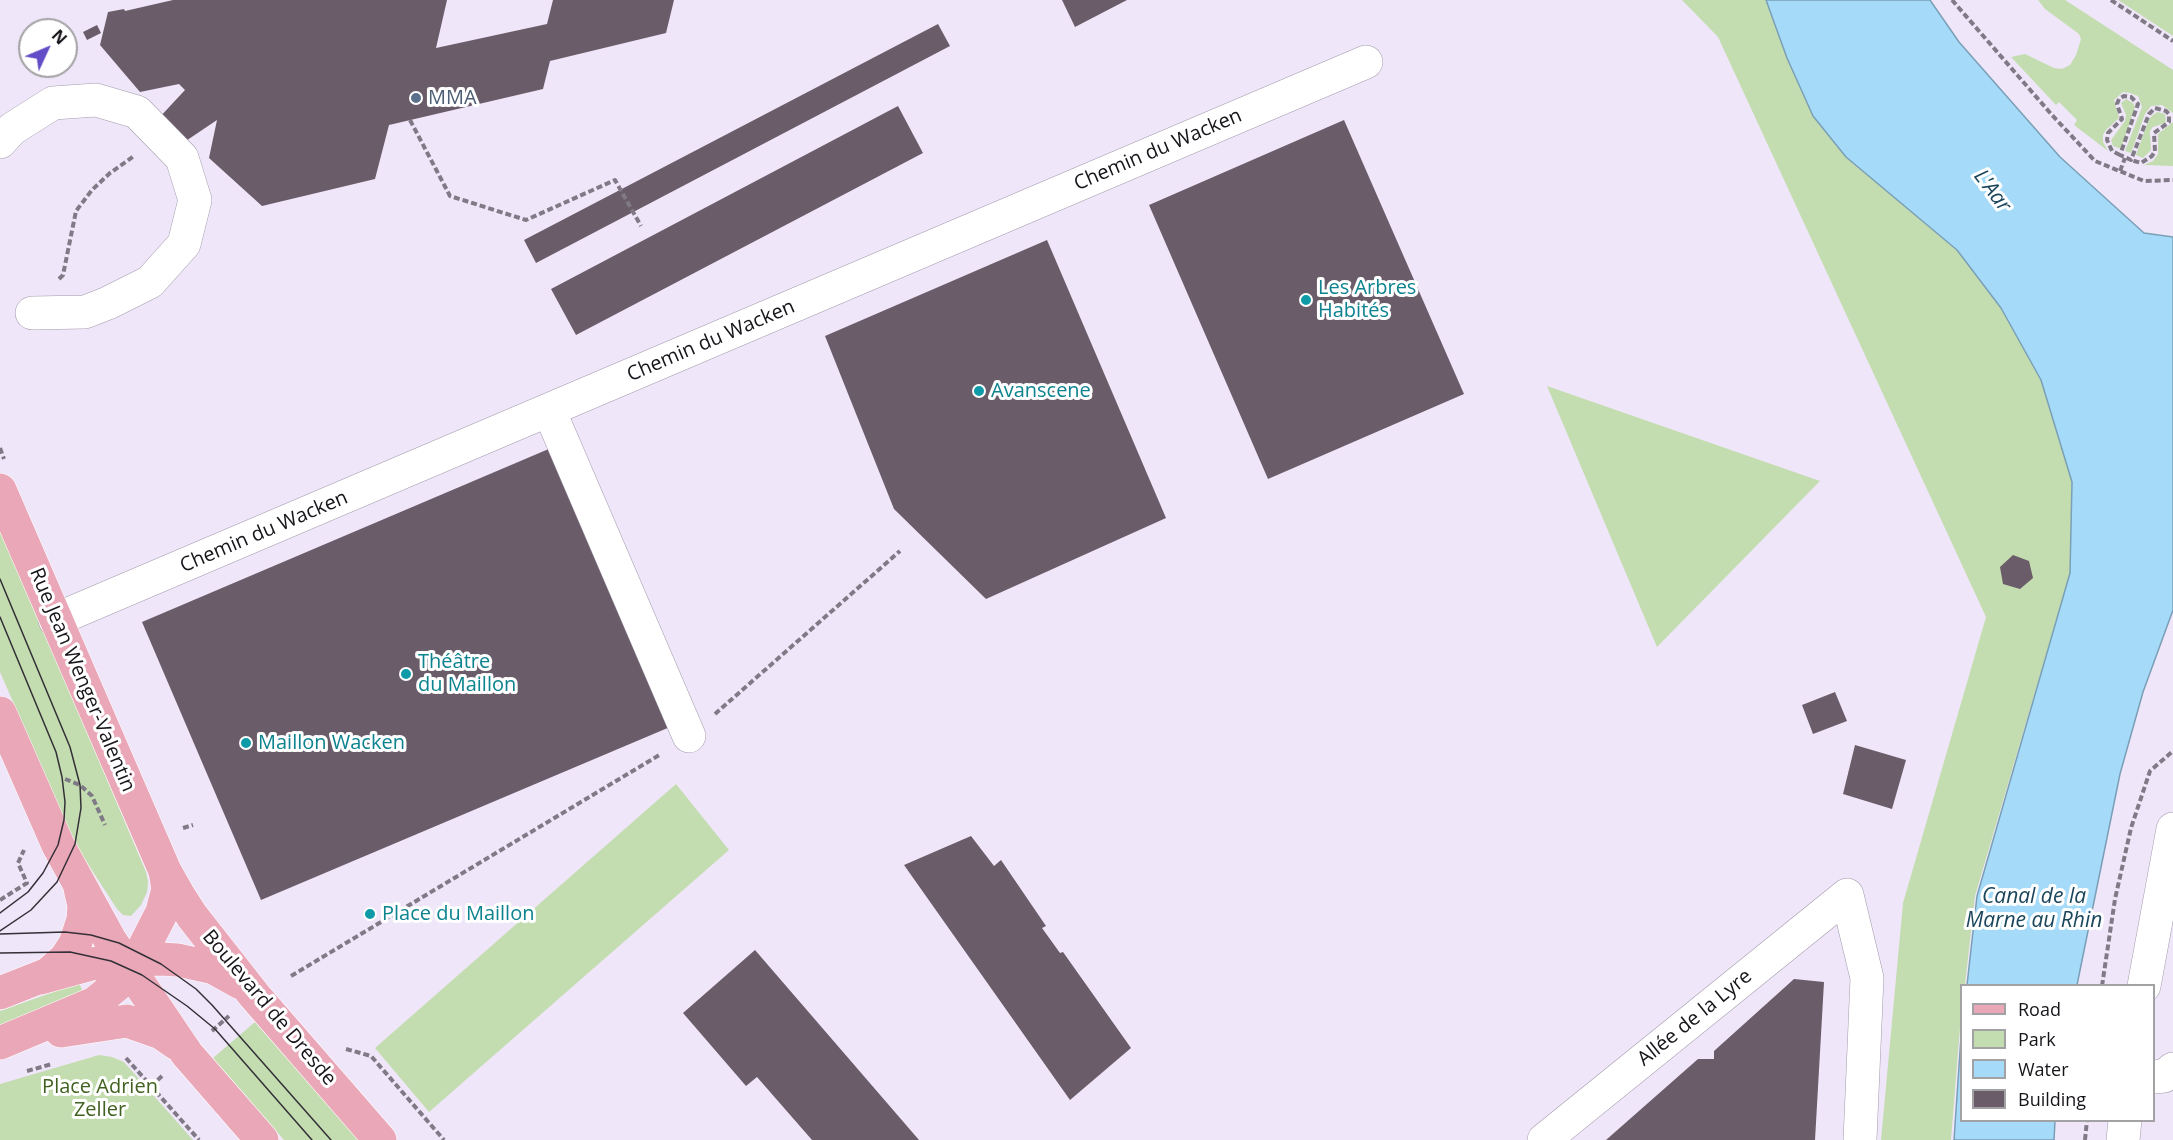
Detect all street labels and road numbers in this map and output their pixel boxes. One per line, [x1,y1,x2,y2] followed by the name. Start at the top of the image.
[1070,104,1246,196] street label: Chemin du Wacken
[623,295,799,387] street label: Chemin du Wacken
[176,486,352,578] street label: Chemin du Wacken
[24,564,140,796] street label: Rue Jean Wenger-Valentin
[197,925,341,1091] street label: Boulevard de Dresde
[1633,965,1757,1071] street label: Allée de la Lyre

